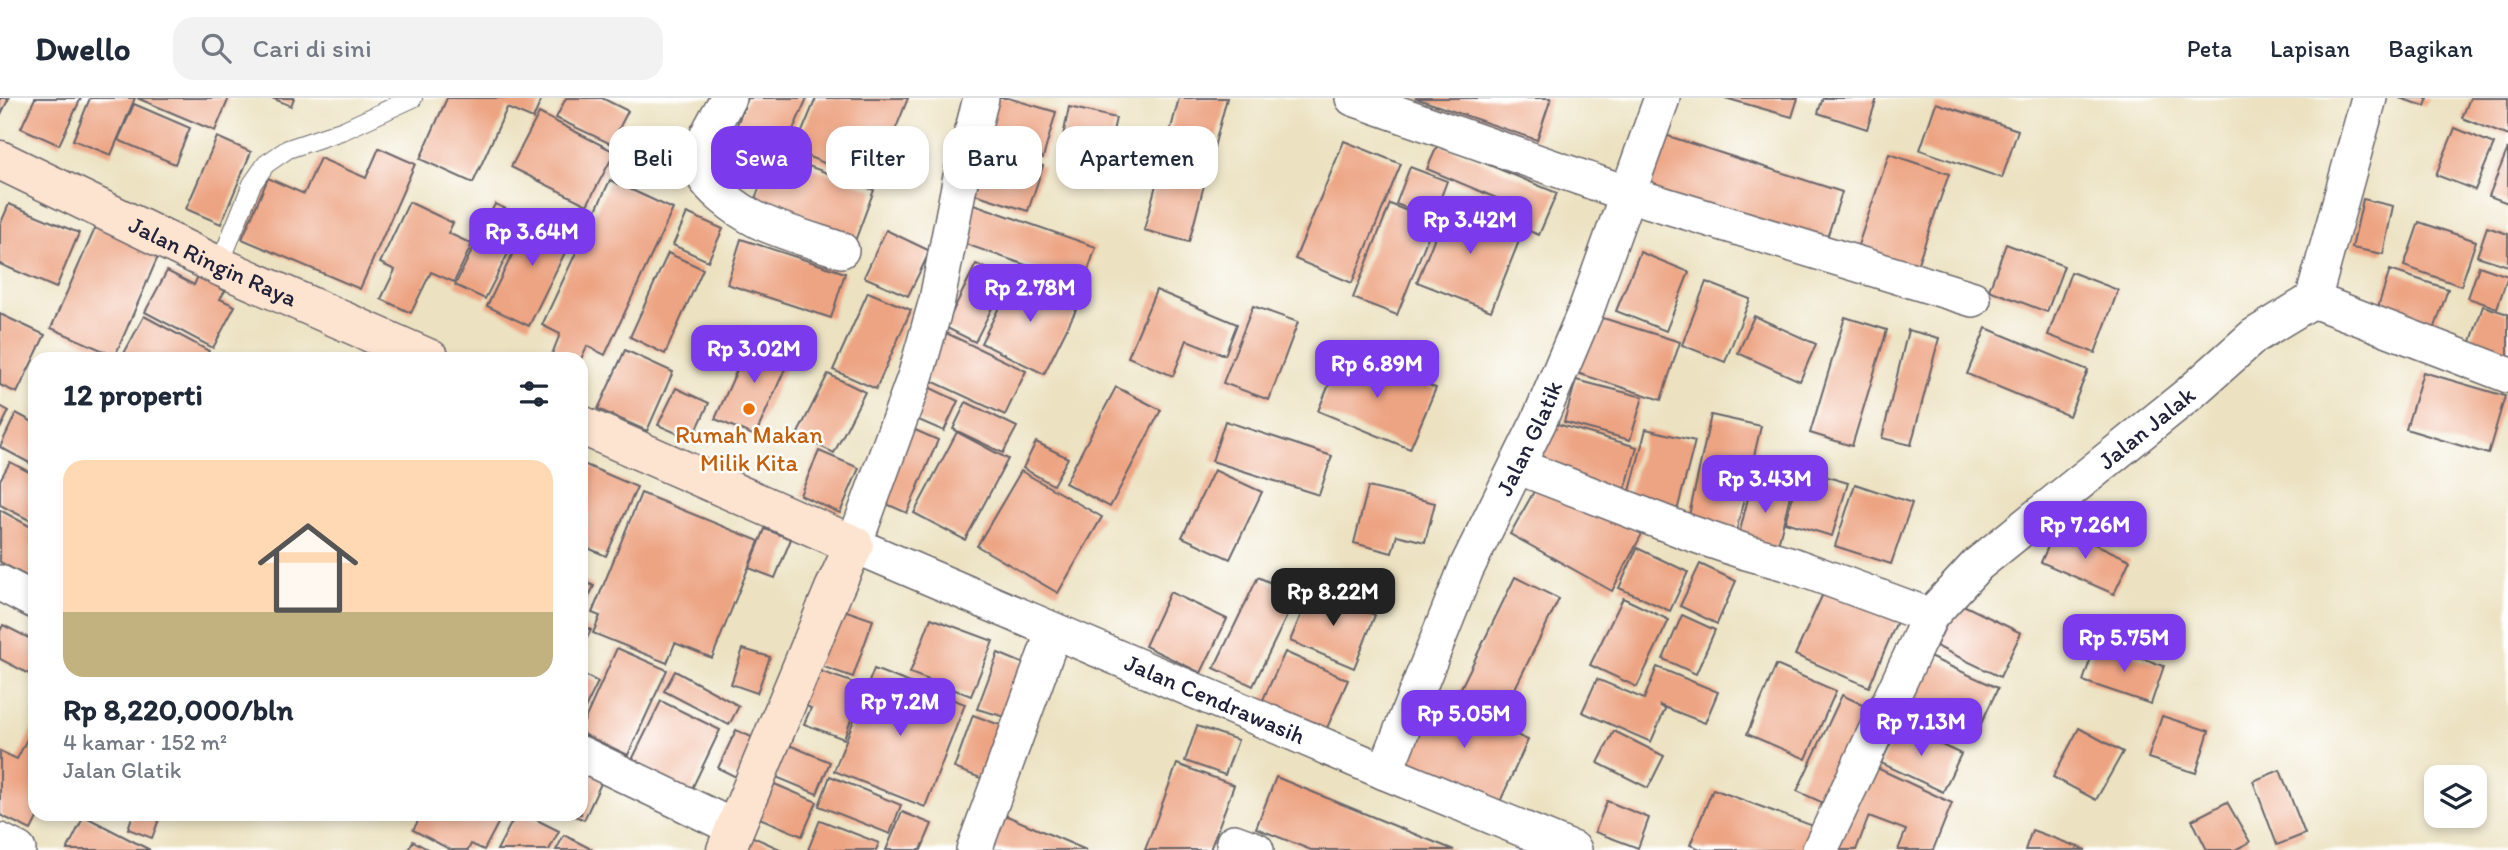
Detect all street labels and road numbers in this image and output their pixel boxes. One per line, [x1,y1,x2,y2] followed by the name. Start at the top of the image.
[124,210,302,313] street label: Jalan Ringin Raya
[1489,376,1568,500] street label: Jalan Glatik
[2092,380,2201,475] street label: Jalan Jalak
[1120,647,1310,750] street label: Jalan Cendrawasih

